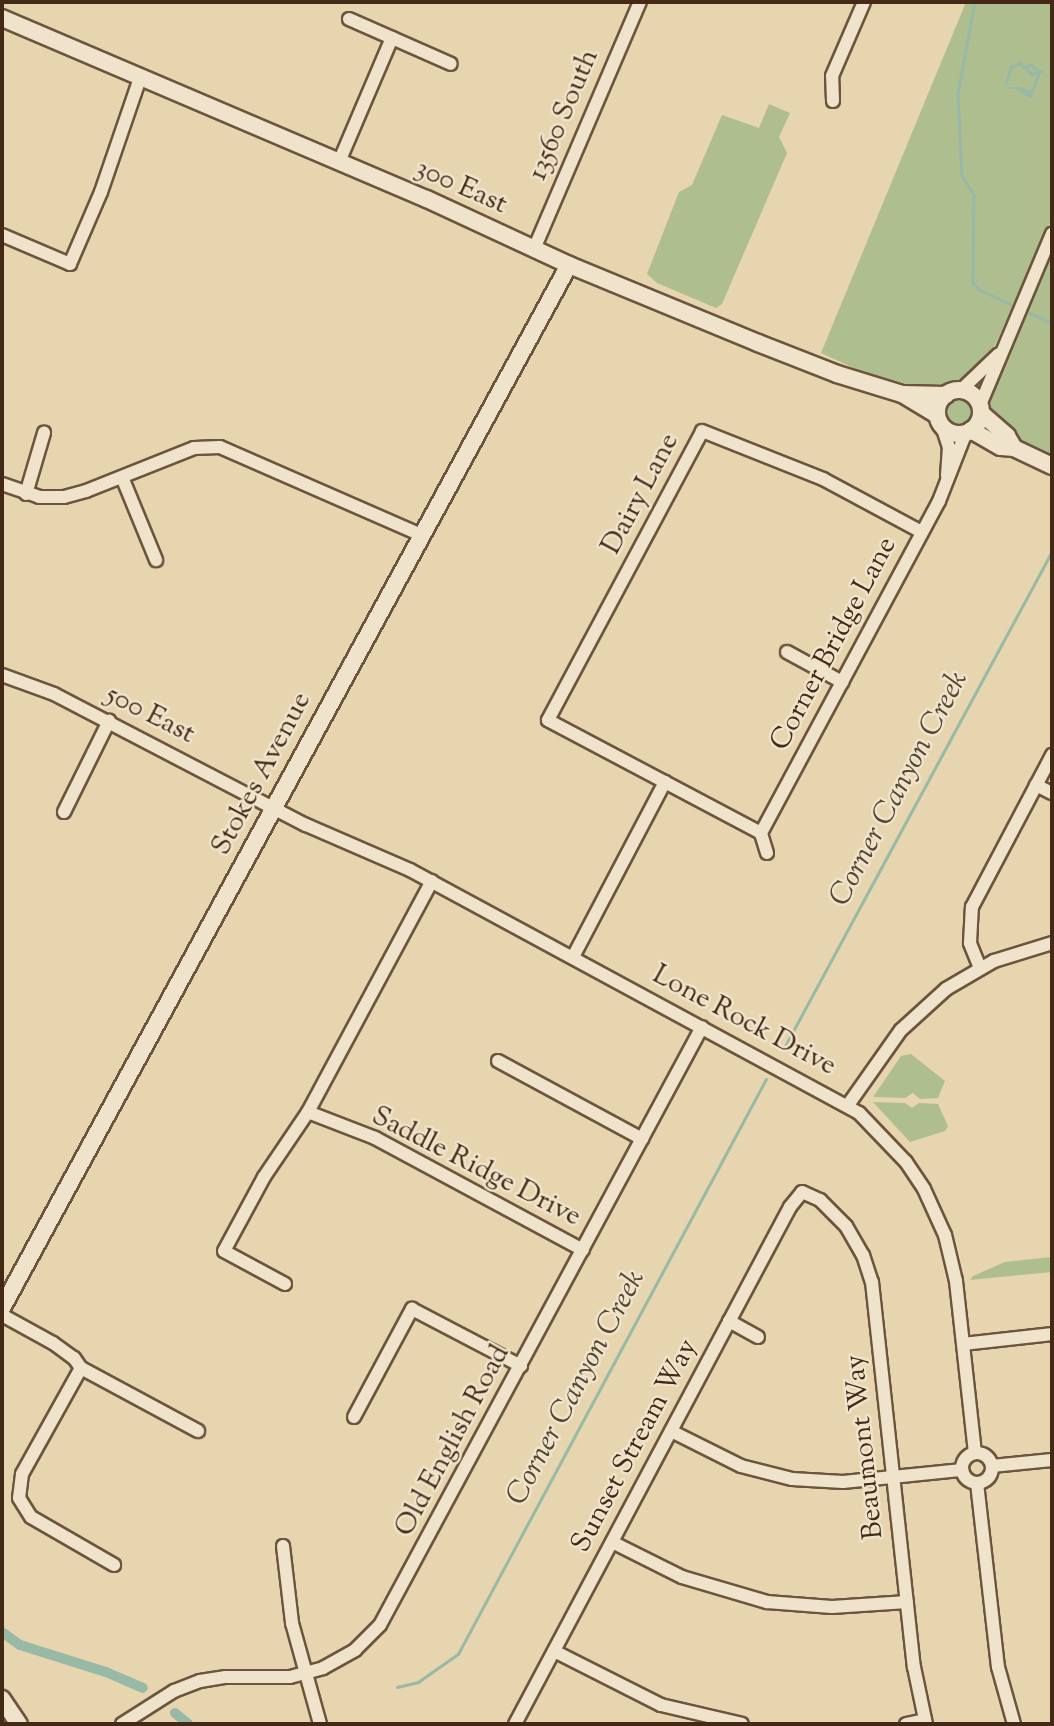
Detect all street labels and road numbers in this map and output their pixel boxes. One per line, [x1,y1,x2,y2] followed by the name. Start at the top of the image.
[521,44,607,186] street label: 13560 South
[410,152,512,222] street label: 300 East
[595,428,687,560] street label: Dairy Lane
[764,532,904,756] street label: Corner Bridge Lane
[100,678,200,752] street label: 500 East
[205,687,319,861] street label: Stokes Avenue
[646,958,842,1084] street label: Lone Rock Drive
[366,1100,586,1234] street label: Saddle Ridge Drive
[565,1334,705,1558] street label: Sunset Stream Way
[388,1339,518,1543] street label: Old English Road
[839,1353,891,1541] street label: Beaumont Way

